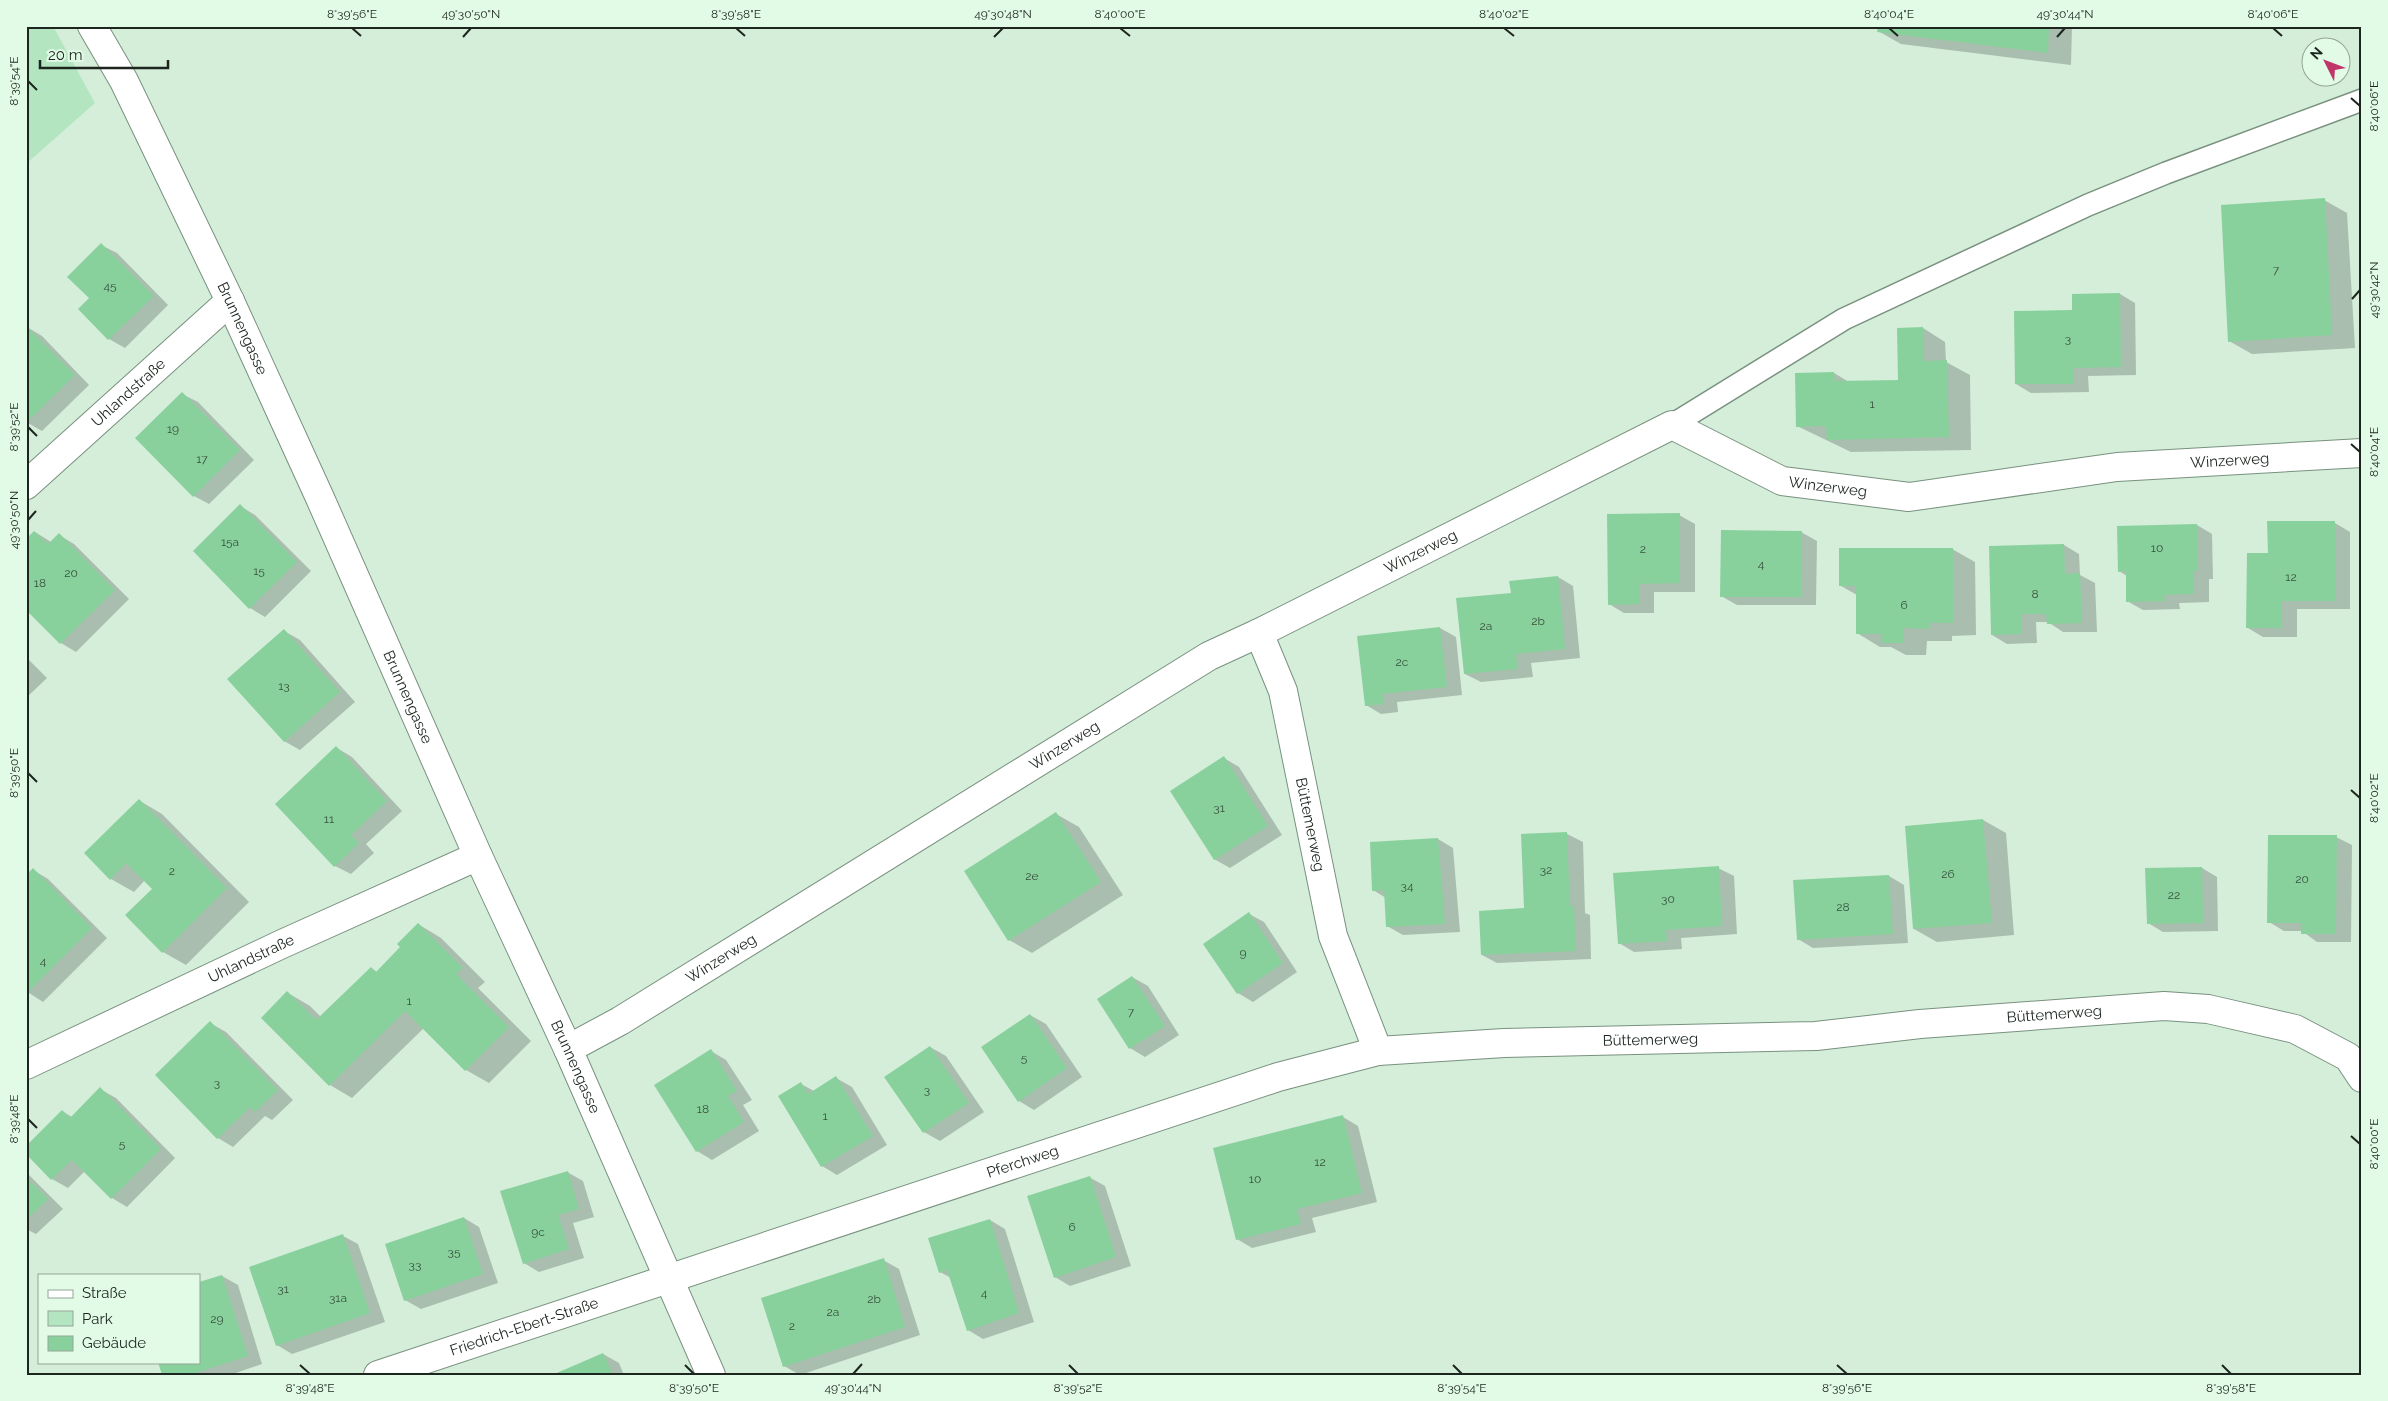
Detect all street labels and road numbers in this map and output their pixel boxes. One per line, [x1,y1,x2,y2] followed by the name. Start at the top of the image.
[213,279,272,378] street label: Brunnengasse
[88,355,169,430] street label: Uhlandstraße
[2190,449,2270,472] street label: Winzerweg
[1787,473,1868,501] street label: Winzerweg
[1381,526,1460,577] street label: Winzerweg
[379,648,436,747] street label: Brunnengasse
[1026,717,1103,774] street label: Winzerweg
[1292,776,1329,873] street label: Büttemerweg
[683,930,759,987] street label: Winzerweg
[205,931,297,987] street label: Uhlandstraße
[2006,1002,2103,1027] street label: Büttemerweg
[547,1017,604,1116] street label: Brunnengasse
[1602,1030,1698,1050] street label: Büttemerweg
[984,1141,1061,1182] street label: Pferchweg
[448,1294,601,1360] street label: Friedrich-Ebert-Straße

